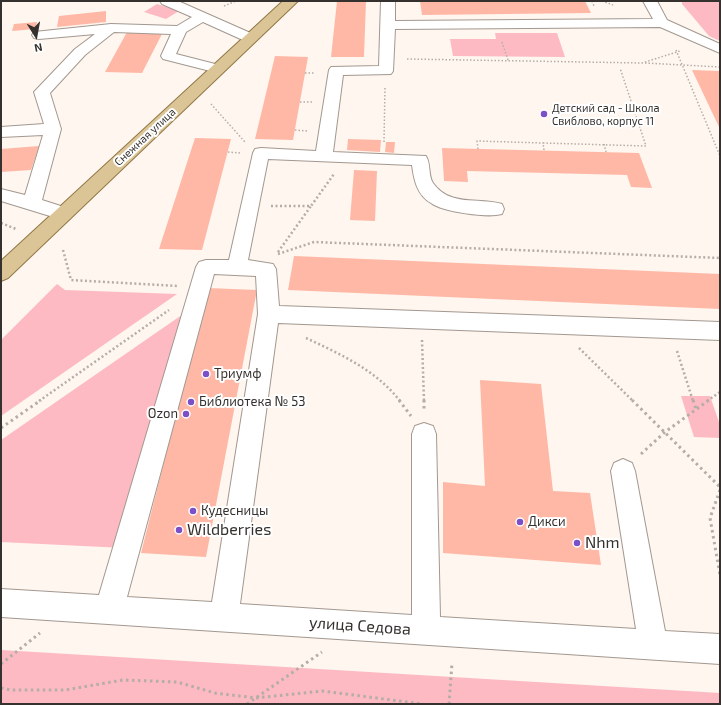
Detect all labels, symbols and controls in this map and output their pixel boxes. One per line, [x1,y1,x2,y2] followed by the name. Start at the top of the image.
[16,16,56,56] north arrow
[33,41,44,55] text: N
[552,101,660,127] place label: Детский сад - Школа Свиблово, корпус 11
[112,105,178,169] street label: Снежная улица
[539,109,549,119] marker: Детский сад - Школа Свиблово, корпус 11
[214,366,262,382] place label: Триумф
[201,369,211,379] marker: Триумф
[199,394,305,410] place label: Библиотека № 53
[186,397,196,407] marker: Библиотека № 53
[148,406,178,422] place label: Ozon
[181,409,191,419] marker: Ozon
[201,503,268,519] place label: Кудесницы
[188,506,198,516] marker: Кудесницы
[528,514,566,530] place label: Дикси
[515,517,525,527] marker: Дикси
[187,520,271,540] place label: Wildberries
[174,525,184,535] marker: Wildberries
[585,533,620,553] place label: Nhm
[572,538,582,548] marker: Nhm
[308,613,412,639] street label: улица Седова

